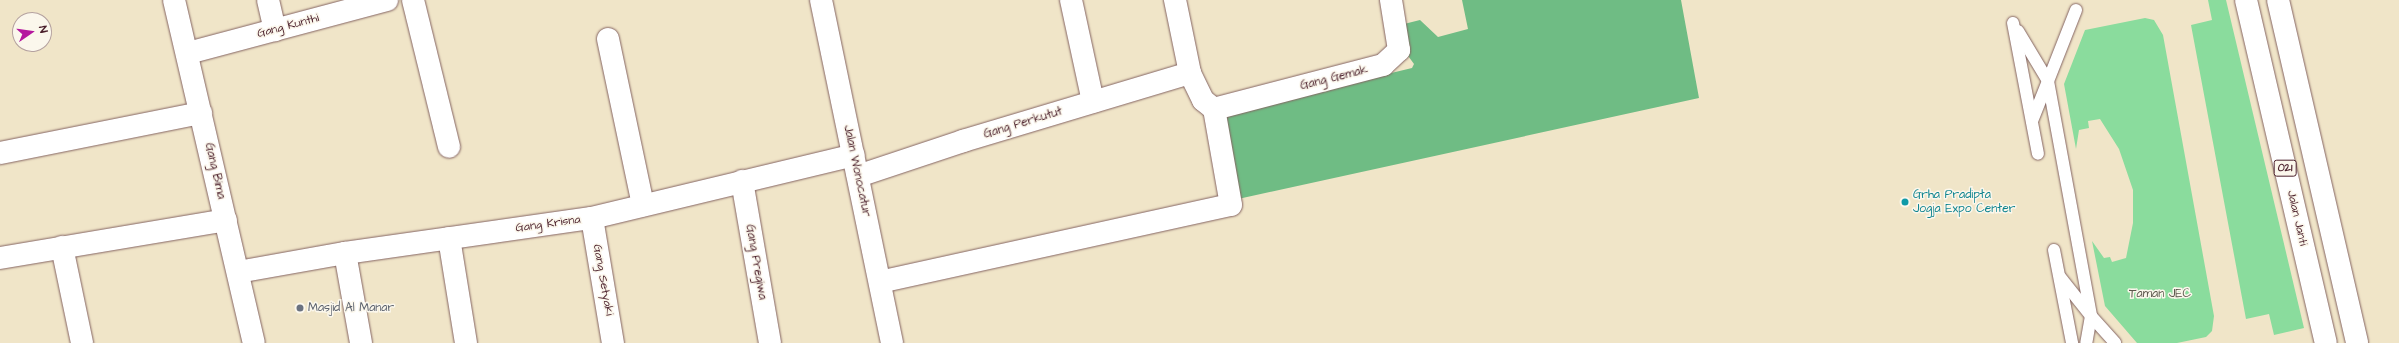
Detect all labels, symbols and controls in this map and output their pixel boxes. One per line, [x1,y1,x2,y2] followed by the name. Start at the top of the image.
[256,11,320,41] street label: Gang Kunthi
[12,12,52,52] north arrow
[35,24,51,34] text: N
[1299,63,1369,93] street label: Gang Gemak
[982,104,1064,142] street label: Gang Perkutut
[840,124,874,218] street label: Jalan Wonocatur
[202,142,228,200] street label: Gang Bima
[2273,159,2297,177] road number: 021
[1913,188,2015,216] place label: Grha Pradipta Jogja Expo Center
[2284,189,2310,247] street label: Jalan Janti
[1900,197,1910,207] marker: Grha Pradipta Jogja Expo Center
[515,212,581,236] street label: Gang Krisna
[742,223,770,301] street label: Gang Pregiwa
[590,243,616,317] street label: Gang Setyaki
[2129,287,2191,301] park label: Taman JEC
[308,301,394,315] place label: Masjid Al Manar
[295,303,305,313] marker: Masjid Al Manar

